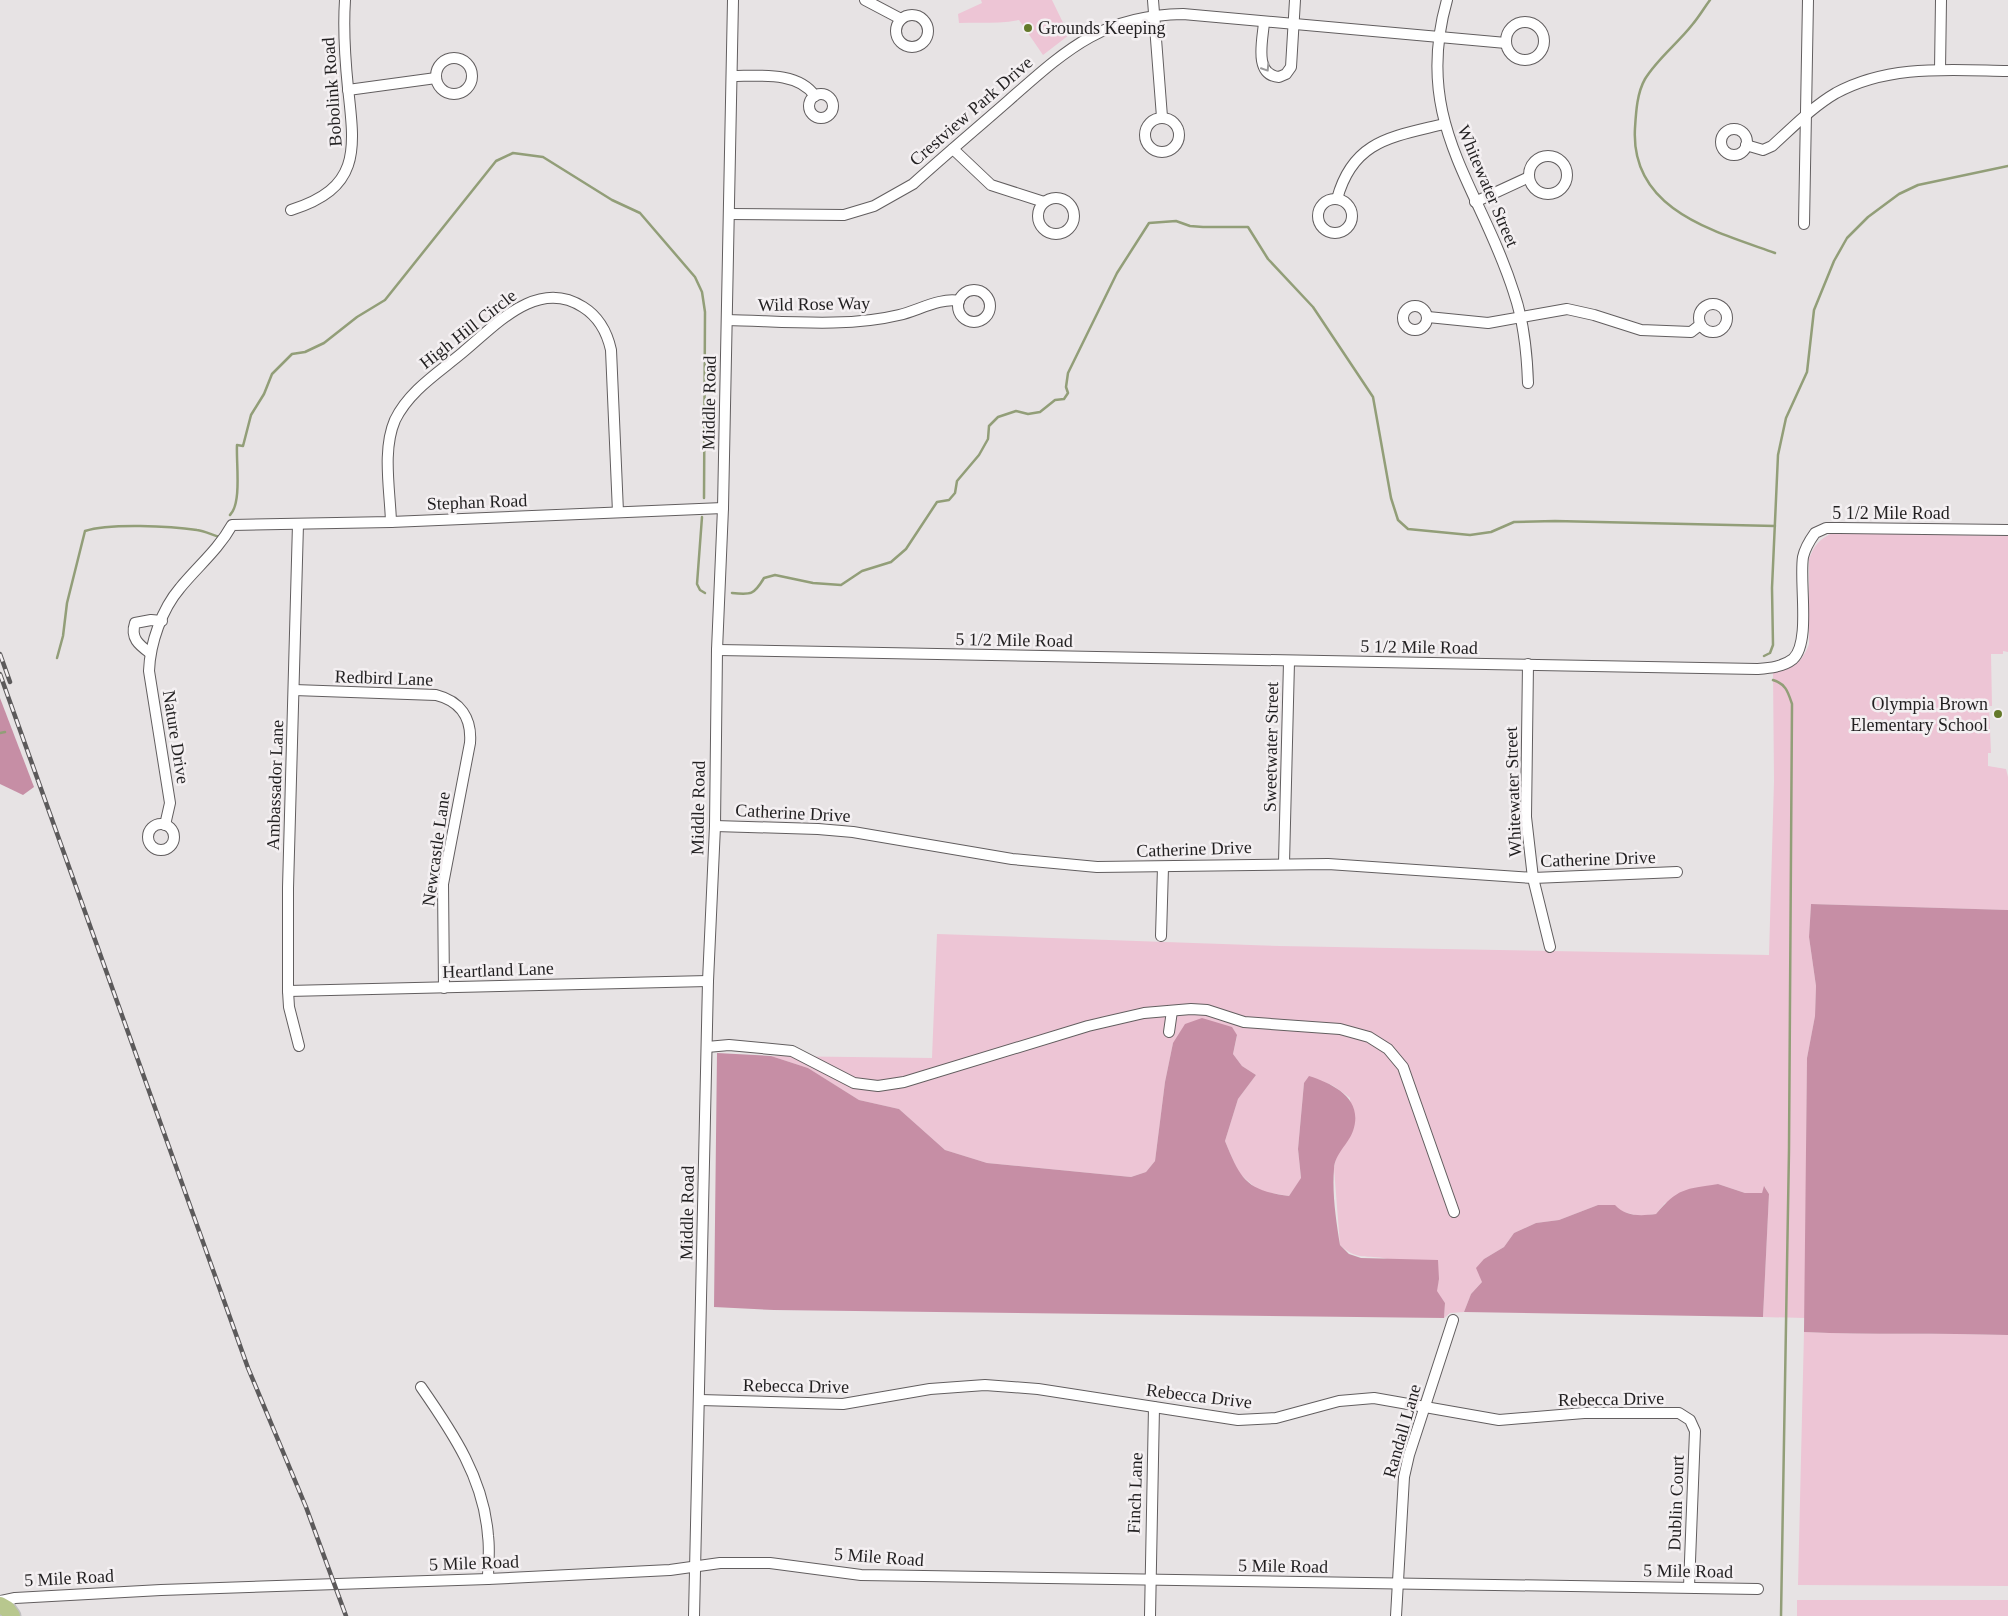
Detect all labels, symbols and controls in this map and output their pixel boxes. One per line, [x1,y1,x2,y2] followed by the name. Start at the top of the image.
[1038,18,1165,38] place label: Grounds Keeping
[1022,22,1034,34] marker: Grounds Keeping
[318,37,346,147] street label: Bobolink Road
[906,52,1036,170] street label: Crestview Park Drive
[1260,62,1269,72] one-way arrow
[1453,122,1523,250] street label: Whitewater Street
[416,285,520,373] street label: High Hill Circle
[758,293,870,315] street label: Wild Rose Way
[698,356,720,450] street label: Middle Road
[426,490,528,514] street label: Stephan Road
[1832,503,1950,523] street label: 5 1/2 Mile Road
[955,629,1073,651] street label: 5 1/2 Mile Road
[1360,636,1478,658] street label: 5 1/2 Mile Road
[334,666,434,690] street label: Redbird Lane
[1260,682,1282,812] street label: Sweetwater Street
[159,689,193,785] street label: Nature Drive
[1851,694,1988,735] place label: Olympia Brown Elementary School
[1992,708,2004,720] marker: Olympia Brown Elementary School
[263,719,287,851] street label: Ambassador Lane
[1501,726,1525,858] street label: Whitewater Street
[687,761,709,855] street label: Middle Road
[418,790,454,908] street label: Newcastle Lane
[735,800,851,826] street label: Catherine Drive
[1136,837,1252,861] street label: Catherine Drive
[1540,847,1656,871] street label: Catherine Drive
[442,958,554,982] street label: Heartland Lane
[676,1166,698,1260] street label: Middle Road
[743,1375,849,1397] street label: Rebecca Drive
[1145,1380,1253,1412] street label: Rebecca Drive
[1379,1382,1425,1480] street label: Randall Lane
[1558,1388,1664,1410] street label: Rebecca Drive
[1124,1452,1146,1534] street label: Finch Lane
[1664,1455,1688,1551] street label: Dublin Court
[833,1544,925,1570] street label: 5 Mile Road
[429,1551,519,1575] street label: 5 Mile Road
[1238,1555,1328,1577] street label: 5 Mile Road
[1643,1560,1733,1582] street label: 5 Mile Road
[24,1566,114,1590] street label: 5 Mile Road

